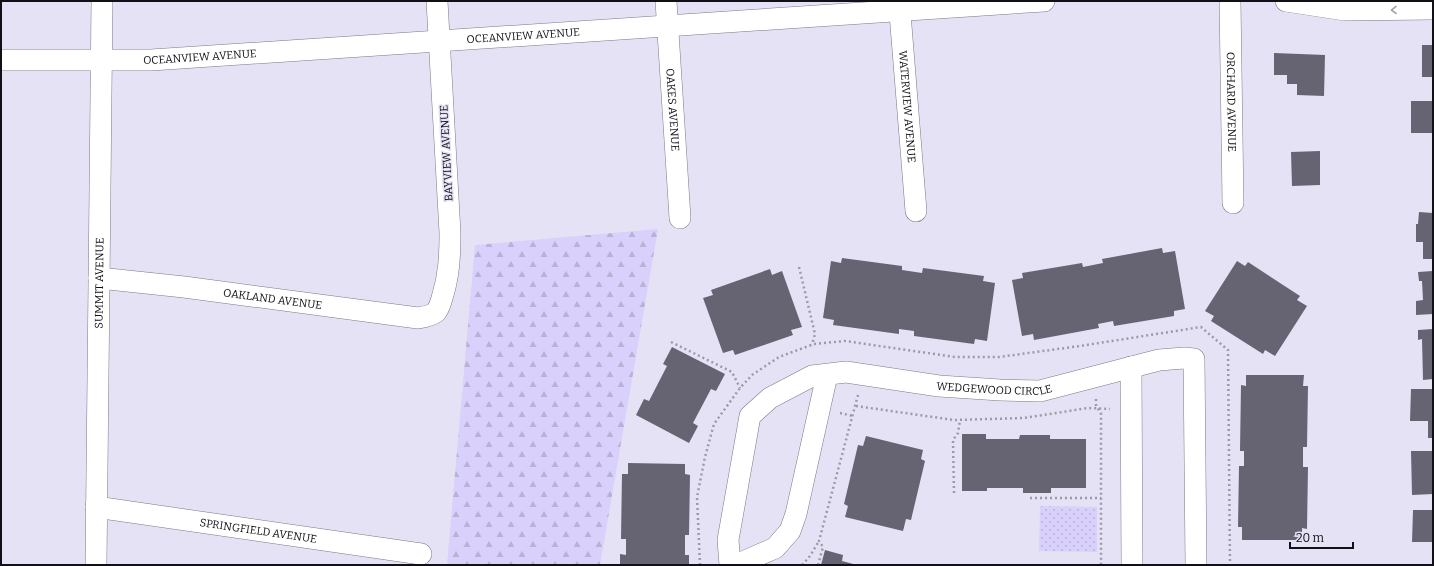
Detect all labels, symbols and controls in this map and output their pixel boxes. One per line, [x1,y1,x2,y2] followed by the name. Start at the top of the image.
[1391,6,1397,14] one-way arrow
[466,26,581,46] street label: OCEANVIEW AVENUE
[143,47,257,67] street label: OCEANVIEW AVENUE
[896,50,918,164] street label: WATERVIEW AVENUE
[1224,52,1238,152] street label: ORCHARD AVENUE
[663,68,682,152] street label: OAKES AVENUE
[437,104,456,201] street label: BAYVIEW AVENUE
[93,237,106,329] street label: SUMMIT AVENUE
[222,286,323,312] street label: OAKLAND AVENUE
[936,380,1054,398] street label: WEDGEWOOD CIRCLE
[199,516,318,546] street label: SPRINGFIELD AVENUE
[1290,524,1353,550] scale bar
[1296,531,1325,545] text: 20 m

